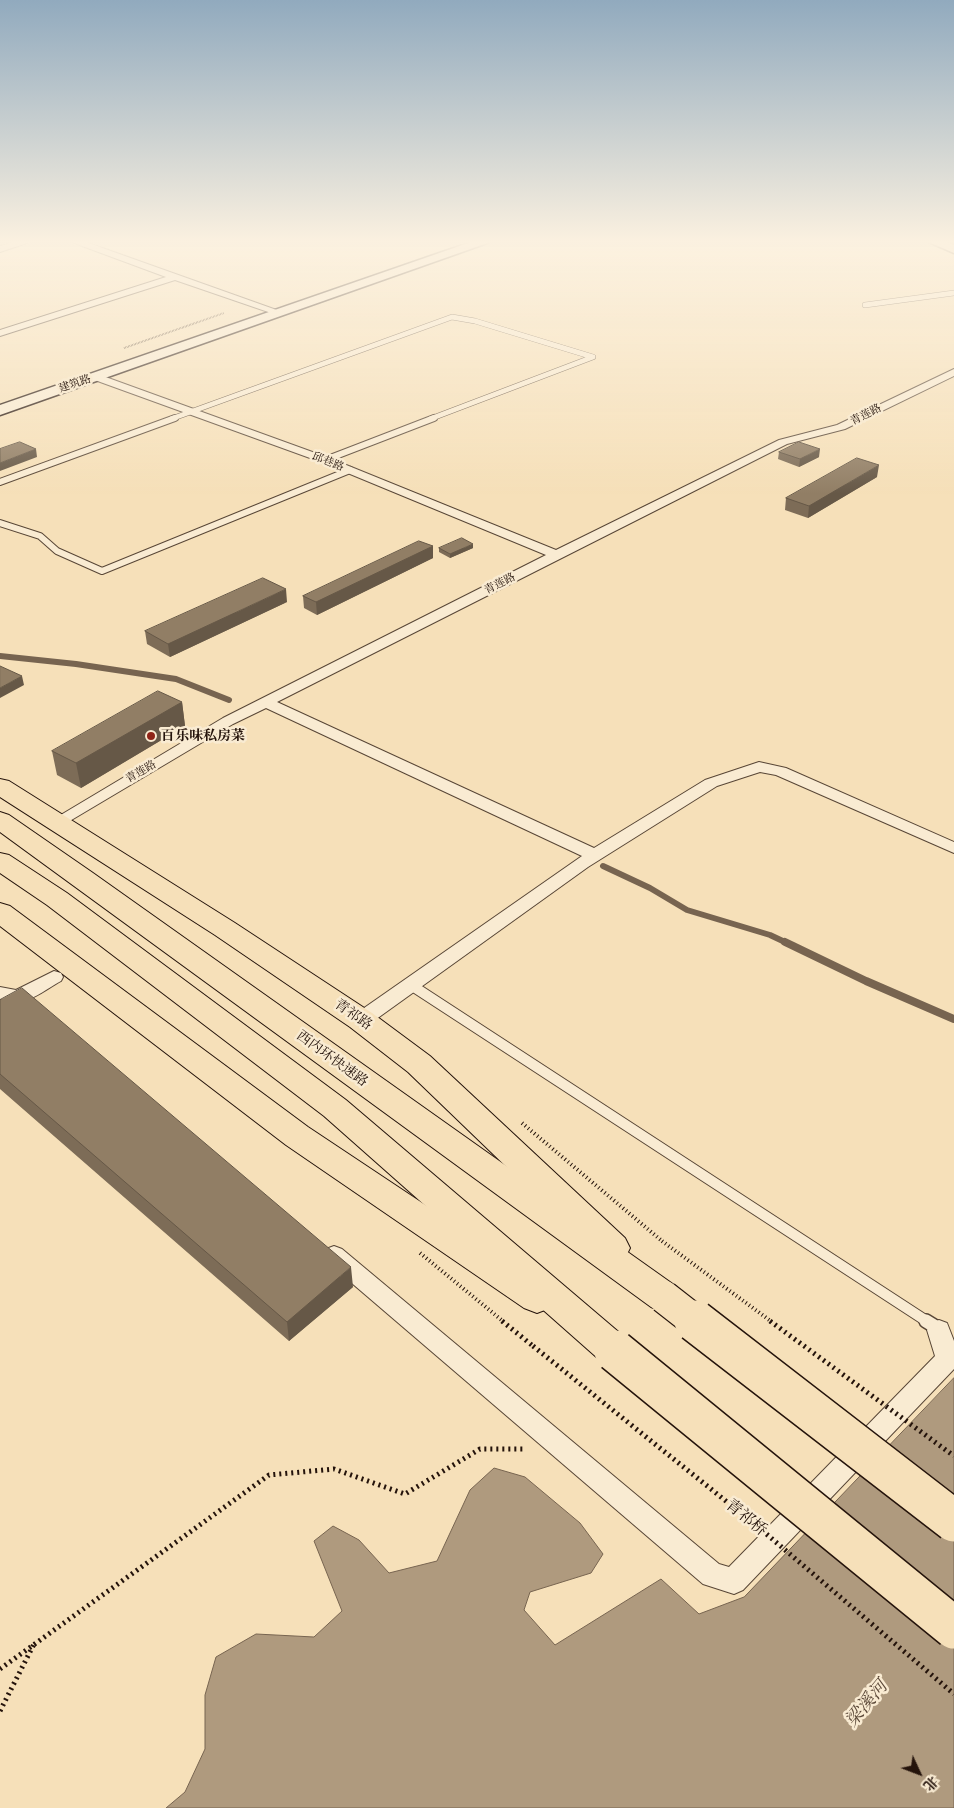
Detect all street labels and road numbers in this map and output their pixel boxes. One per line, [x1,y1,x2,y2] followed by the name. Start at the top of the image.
[57,372,93,396] street label: 建筑路
[848,402,884,428] street label: 青莲路
[310,450,346,474] street label: 邱巷路
[482,571,518,597] street label: 青莲路
[123,758,159,786] street label: 青莲路
[331,996,375,1034] street label: 青祁路
[293,1028,371,1090] street label: 西内环快速路
[721,1495,771,1541] street label: 青祁桥

